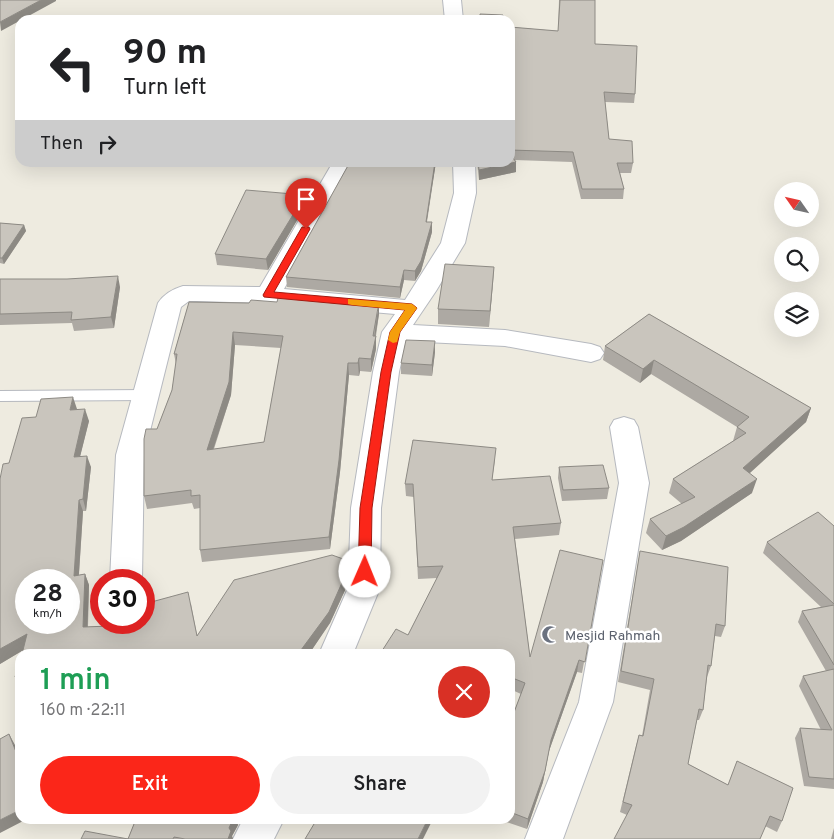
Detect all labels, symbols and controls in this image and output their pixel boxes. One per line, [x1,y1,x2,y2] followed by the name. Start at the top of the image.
[123,32,207,76] text: 90 m
[40,35,105,100] icon: left
[123,75,206,102] text: Turn left
[93,130,121,158] icon: right
[40,132,83,156] text: Then
[285,178,327,229] pin
[774,182,819,228] north arrow
[774,182,819,337] map controls
[292,185,320,213] icon: arrive
[774,237,819,282] button: search
[774,292,819,337] button: layers
[338,545,390,597] position arrow
[90,569,155,634] speed limit sign: 30
[32,579,63,611] text: 28
[33,606,62,622] text: km/h
[541,625,561,645] mosque icon: Mesjid Rahmah
[565,628,660,645] place label: Mesjid Rahmah
[40,663,111,700] text: 1 min
[438,666,490,718] button: close
[40,701,126,721] text: 160 m · 22:11
[40,756,260,814] button: Exit
[270,756,490,814] button: Share

